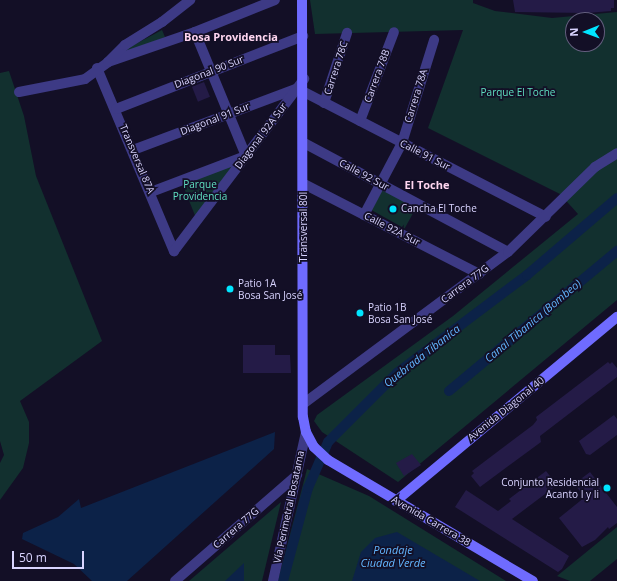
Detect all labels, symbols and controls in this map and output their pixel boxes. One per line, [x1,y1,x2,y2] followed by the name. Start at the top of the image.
[565,12,605,52] north arrow
[566,28,581,37] text: N
[184,30,278,44] district label: Bosa Providencia
[322,40,350,96] street label: Carrera 78C
[362,48,392,104] street label: Carrera 78B
[173,53,245,91] street label: Diagonal 90 Sur
[402,68,430,124] street label: Carrera 78A
[481,87,555,99] park label: Parque El Toche
[179,100,251,138] street label: Diagonal 91 Sur
[232,101,290,171] street label: Diagonal 92A Sur
[117,123,157,195] street label: Transversal 87A
[398,137,452,173] street label: Calle 91 Sur
[337,157,391,193] street label: Calle 92 Sur
[173,178,227,202] park label: Parque Providencia
[405,178,449,192] district label: El Toche
[298,192,310,262] street label: Transversal 80I
[401,203,477,215] place label: Cancha El Toche
[388,204,398,214] marker: Cancha El Toche
[362,210,422,248] street label: Calle 92A Sur
[439,262,491,306] street label: Carrera 77G
[238,277,302,300] place label: Patio 1A Bosa San José
[482,277,584,365] water label: Canal Tibanica (Bombeo)
[225,284,235,294] marker: Patio 1A Bosa San José
[368,301,432,324] place label: Patio 1B Bosa San José
[355,308,365,318] marker: Patio 1B Bosa San José
[381,322,463,390] water label: Quebrada Tibaníca
[465,374,547,444] street label: Avenida Diagonal 40
[271,450,307,564] street label: Vía Perimetral Bosatama
[501,476,599,500] place label: Conjunto Residencial Acanto I y Ii
[602,483,612,493] marker: Conjunto Residencial Acanto I y Ii
[389,494,473,548] street label: Avenida Carrera 38
[211,505,261,551] street label: Carrera 77G
[14,543,86,569] scale bar
[360,544,426,570] water label: Pondaje Ciudad Verde
[19,549,47,566] text: 50 m

